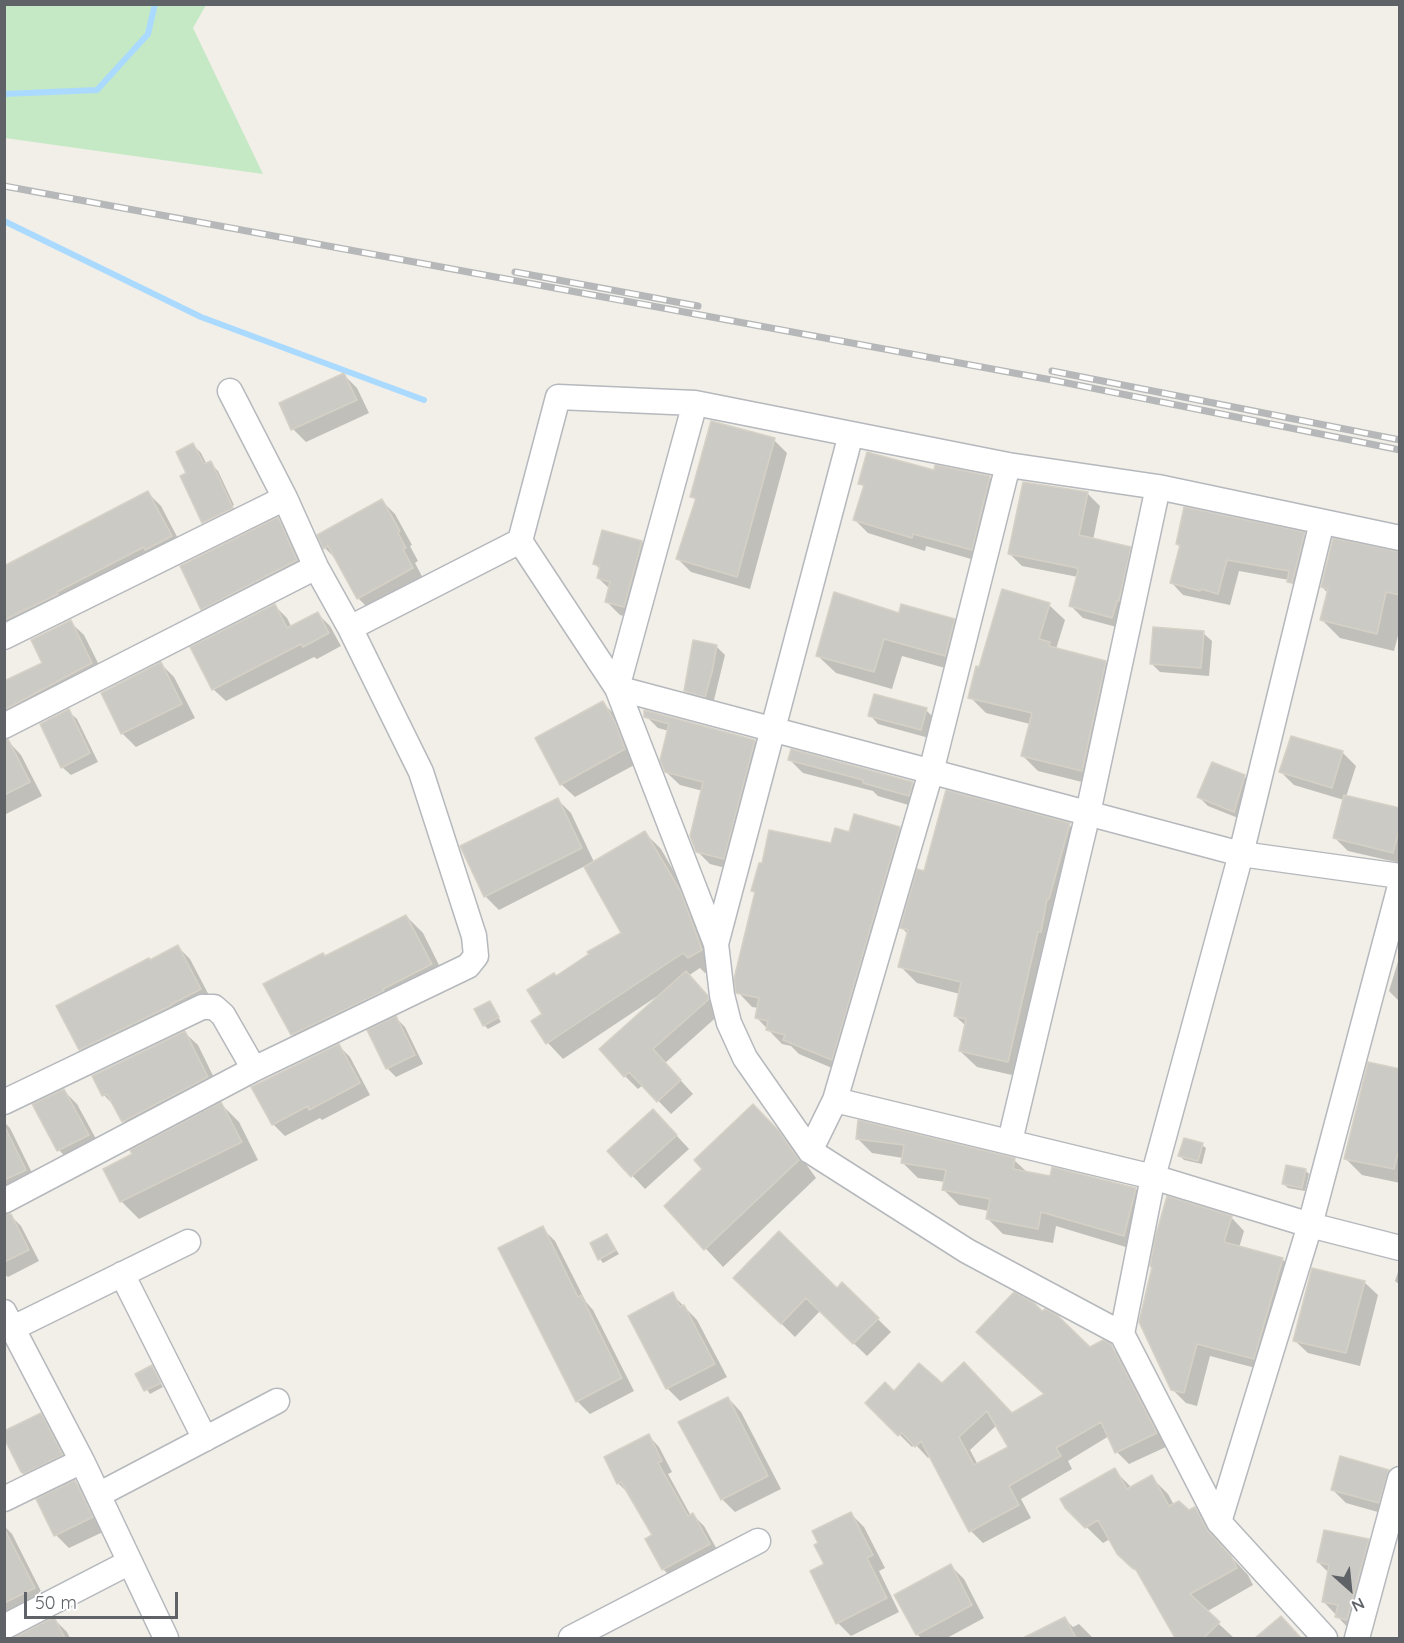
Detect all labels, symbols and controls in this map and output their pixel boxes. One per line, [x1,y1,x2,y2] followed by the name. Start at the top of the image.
[1320,1559,1380,1619] north arrow
[27,1580,182,1618] scale bar
[35,1591,77,1614] text: 50 m
[1348,1593,1368,1617] text: N

